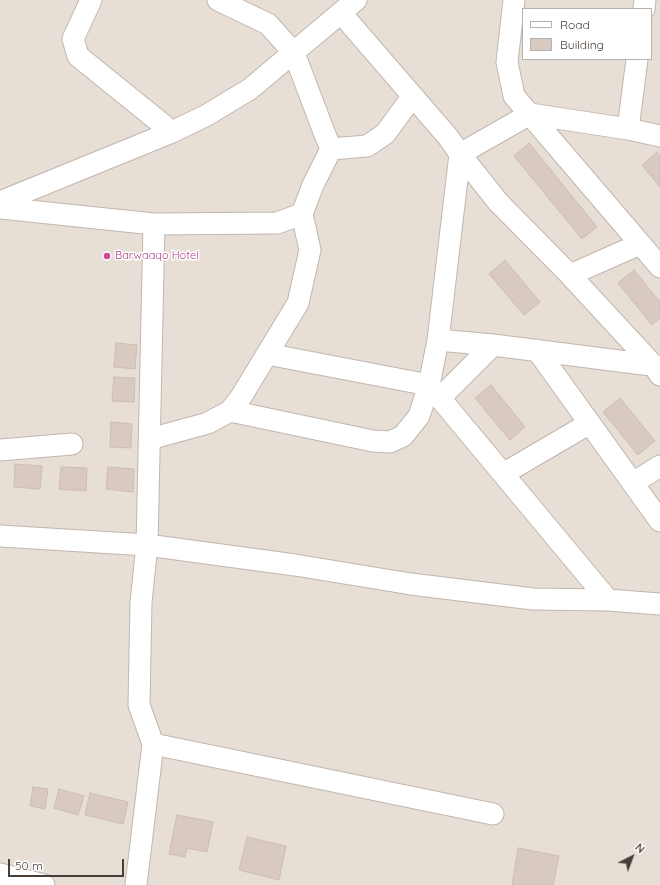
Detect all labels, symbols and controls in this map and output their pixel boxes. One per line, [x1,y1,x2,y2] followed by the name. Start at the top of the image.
[522,8,652,60] legend
[560,17,590,32] text: Road
[560,37,604,52] text: Building
[115,249,199,263] place label: Barwaaqo Hotel
[102,251,112,261] marker: Barwaaqo Hotel
[612,837,652,877] north arrow
[632,840,648,856] text: N
[10,851,126,877] scale bar
[15,858,43,873] text: 50 m

